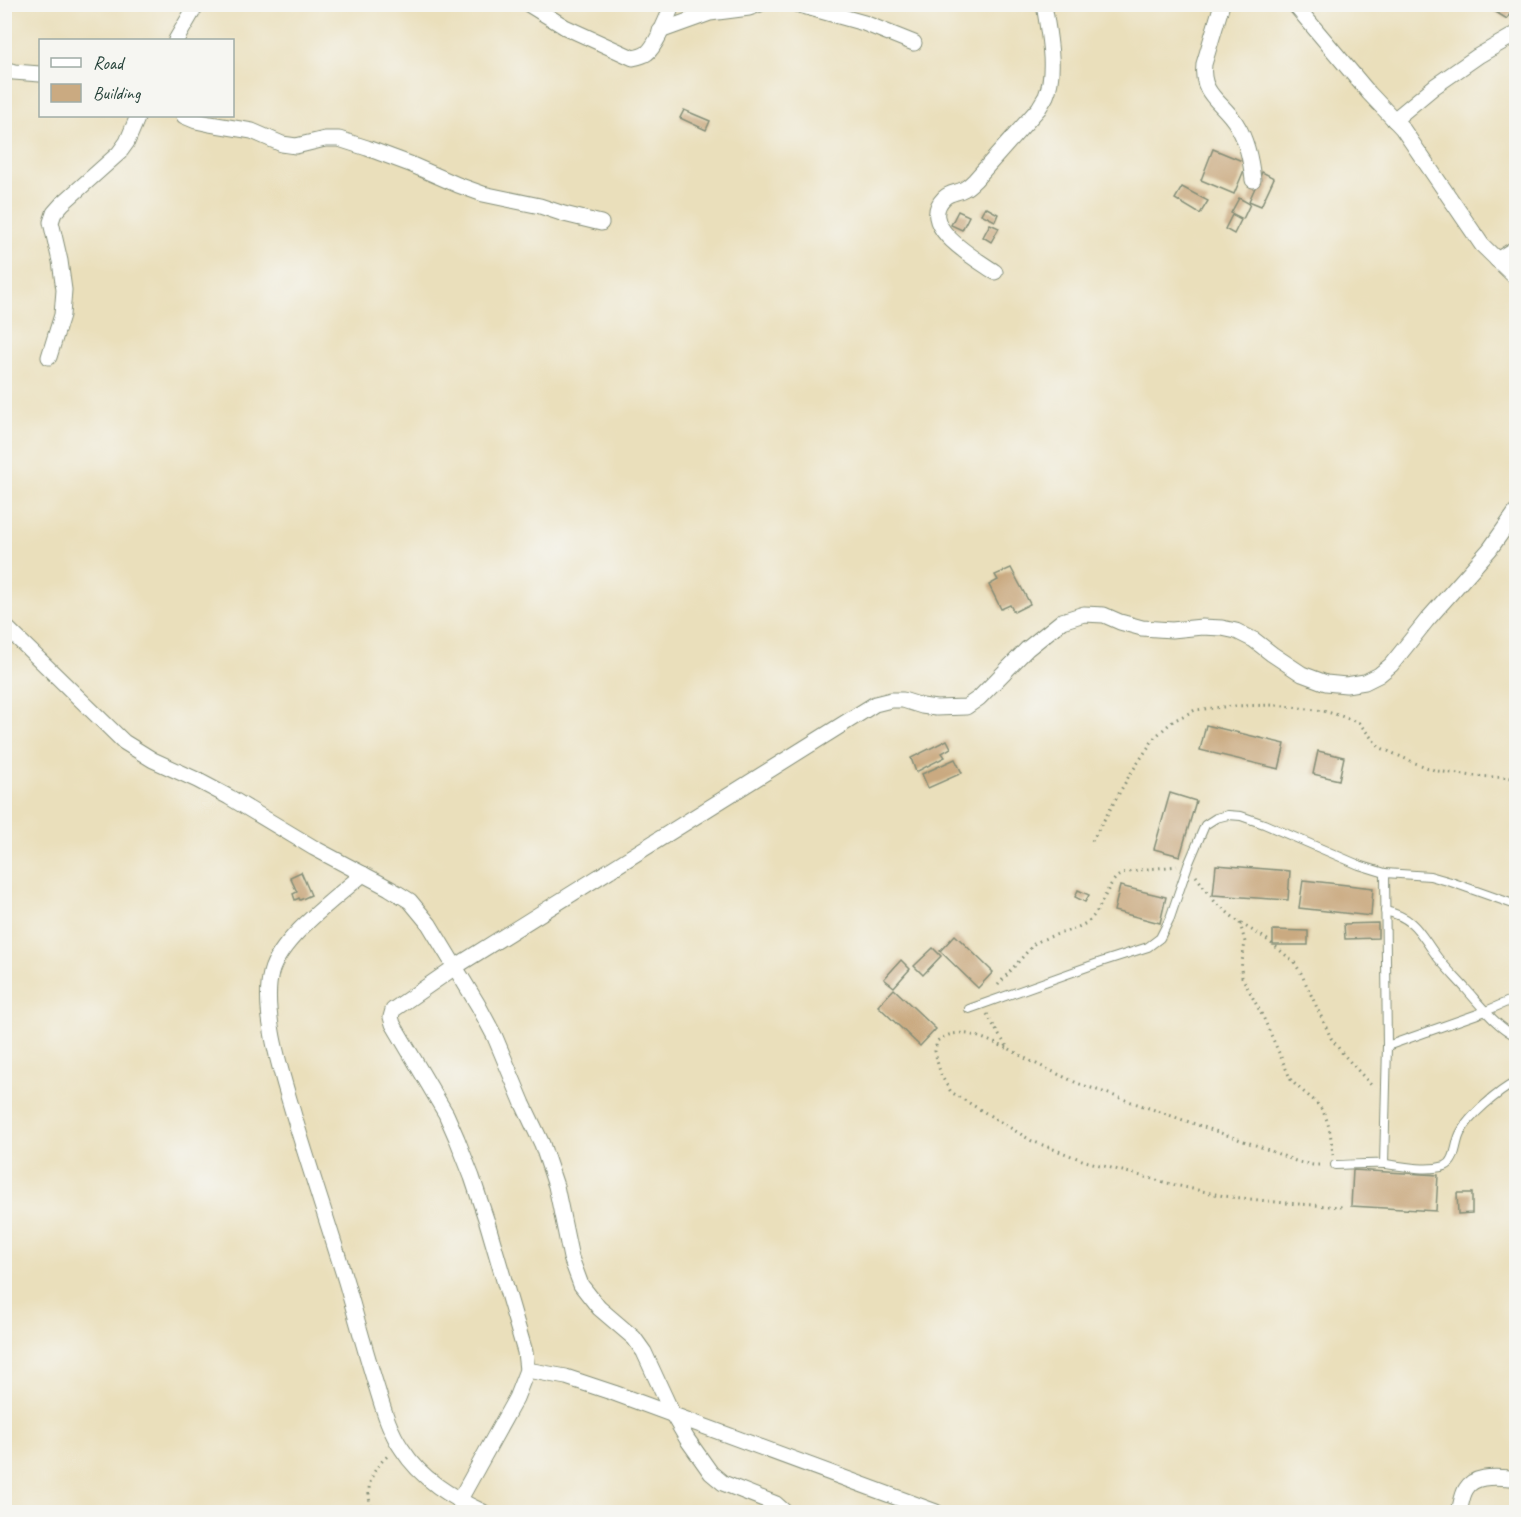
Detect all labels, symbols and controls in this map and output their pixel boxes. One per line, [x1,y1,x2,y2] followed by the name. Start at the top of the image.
[39,39,234,117] legend
[93,52,126,74] text: Road
[93,82,142,104] text: Building

